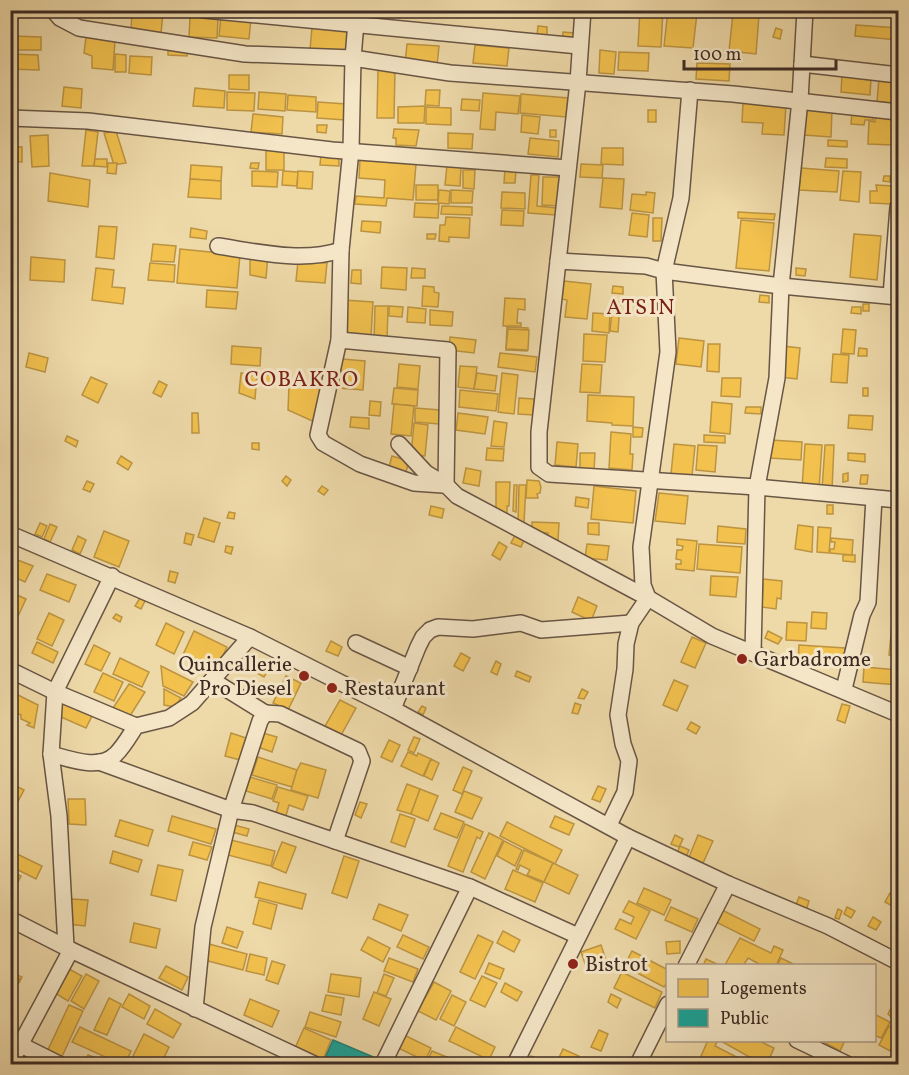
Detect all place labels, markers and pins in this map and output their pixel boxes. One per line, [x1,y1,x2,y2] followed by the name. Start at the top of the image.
[754,646,871,675] place label: Garbadrome
[179,651,292,704] place label: Quincallerie Pro Diesel
[735,652,749,666] marker: Garbadrome
[297,669,311,683] marker: Quincallerie Pro Diesel
[344,675,446,704] place label: Restaurant
[325,681,339,695] marker: Restaurant
[585,951,648,980] place label: Bistrot
[566,957,580,971] marker: Bistrot

